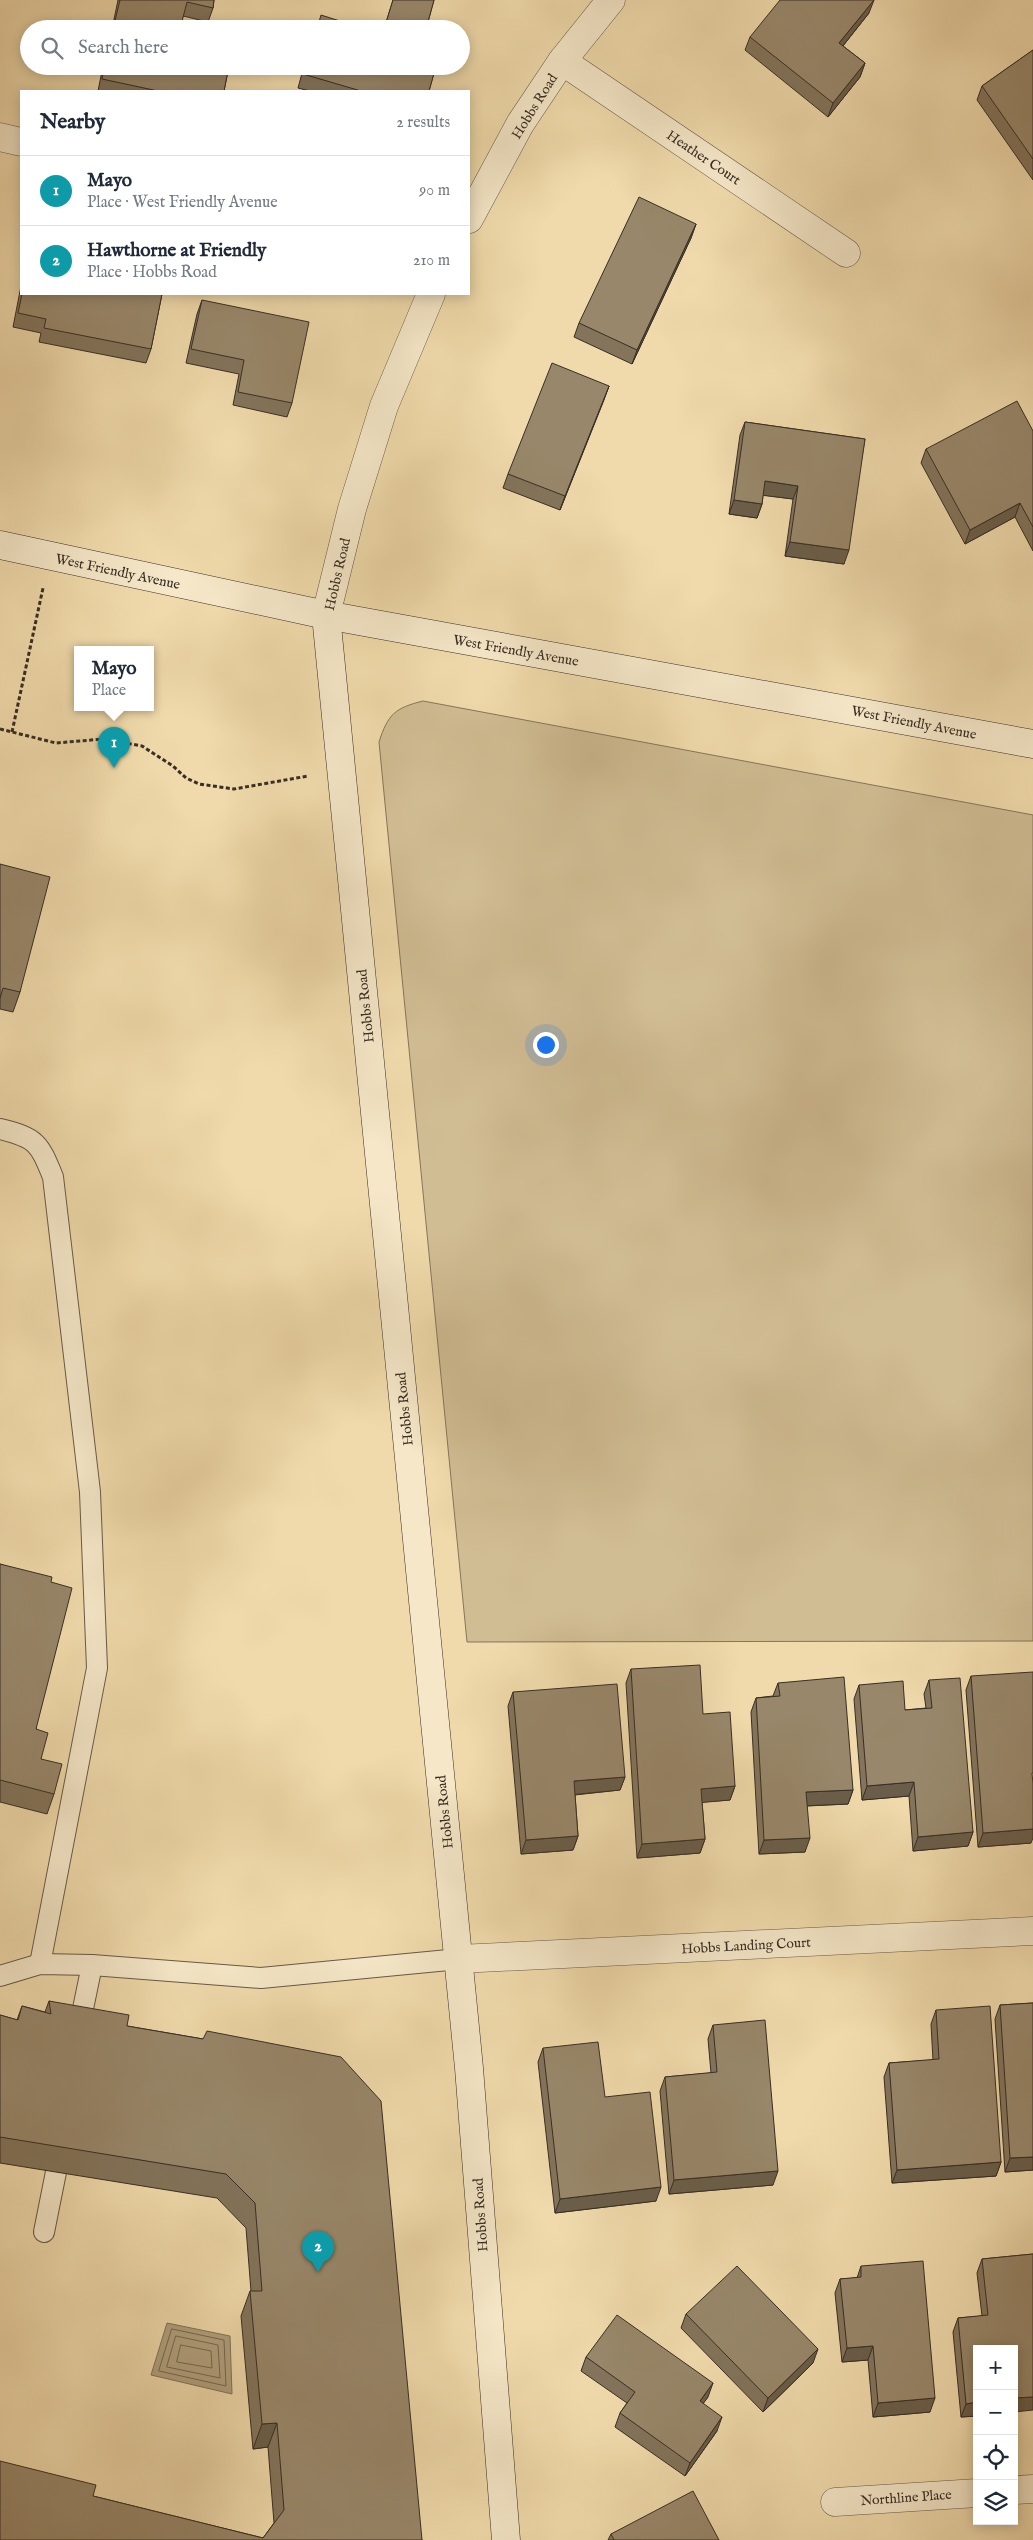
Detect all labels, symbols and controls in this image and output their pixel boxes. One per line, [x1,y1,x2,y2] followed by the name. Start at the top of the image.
[20,20,470,75] search box
[38,34,66,62] icon: search
[78,36,169,60] text: Search here
[508,70,562,143] street label: Hobbs Road
[40,109,105,136] text: Nearby
[396,113,450,133] text: 2 results
[663,126,744,189] street label: Heather Court
[87,169,132,193] text: Mayo
[53,181,59,201] text: 1
[419,181,450,201] text: 90 m
[87,193,278,213] text: Place · West Friendly Avenue
[87,239,266,263] text: Hawthorne at Friendly
[52,251,60,271] text: 2
[413,251,450,271] text: 210 m
[87,263,217,283] text: Place · Hobbs Road
[321,536,355,612] street label: Hobbs Road
[54,550,182,594] street label: West Friendly Avenue
[452,631,581,671] street label: West Friendly Avenue
[74,646,154,711] popup
[91,657,137,681] text: Mayo
[91,681,126,701] text: Place
[850,702,978,744] street label: West Friendly Avenue
[98,727,130,768] pin: 1
[353,968,379,1044] street label: Hobbs Road
[533,1032,559,1058] your location
[392,1371,418,1447] street label: Hobbs Road
[432,1774,458,1850] street label: Hobbs Road
[681,1934,812,1958] street label: Hobbs Landing Court
[469,2177,493,2252] street label: Hobbs Road
[302,2231,334,2272] pin: 2
[973,2345,1018,2525] map controls
[973,2345,1018,2390] button: +
[973,2390,1018,2435] button: −
[973,2435,1018,2480] button: locate
[973,2480,1018,2525] button: layers
[860,2486,953,2510] street label: Northline Place

